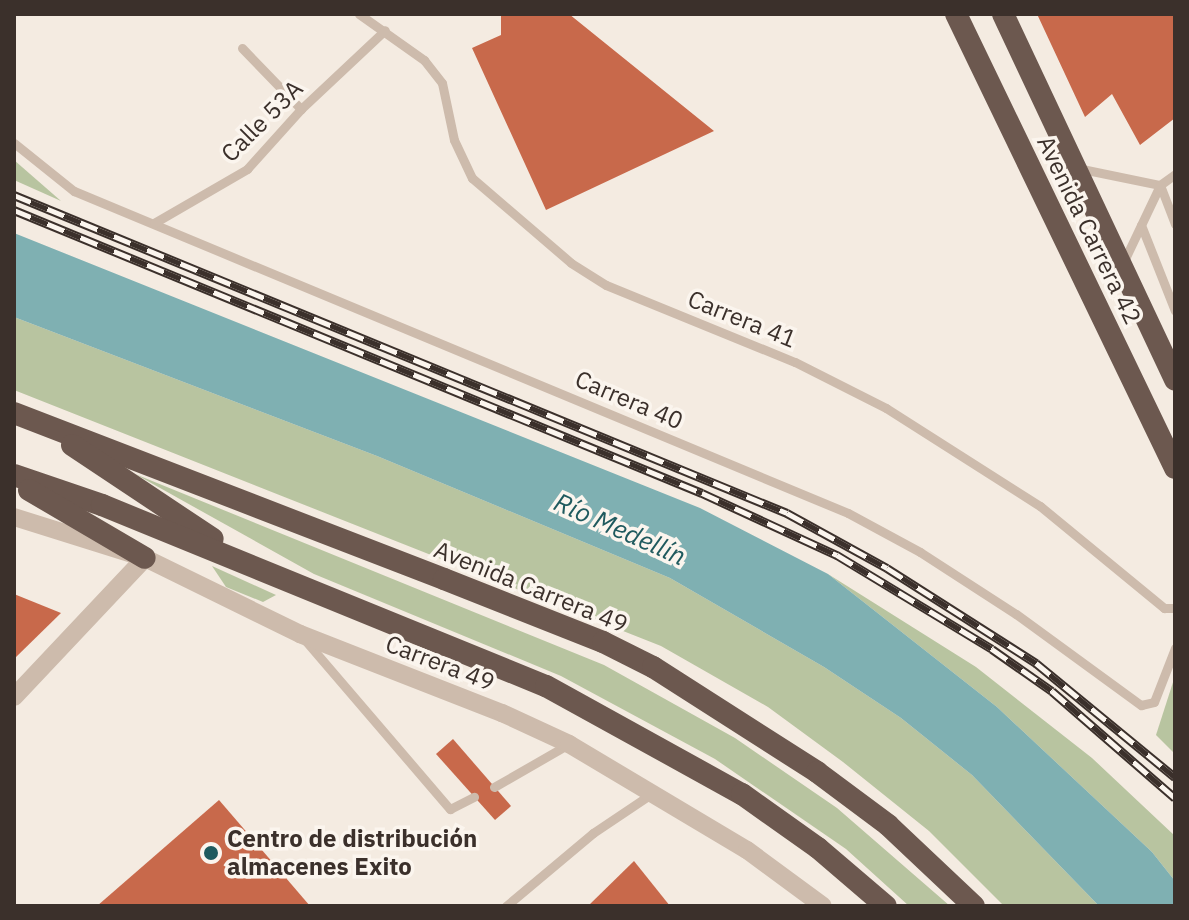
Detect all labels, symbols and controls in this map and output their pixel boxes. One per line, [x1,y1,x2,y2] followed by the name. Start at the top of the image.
[215,74,309,168] street label: Calle 53A
[1031,131,1147,329] street label: Avenida Carrera 42
[684,284,800,354] street label: Carrera 41
[571,364,687,436] street label: Carrera 40
[549,486,691,572] water label: Río Medellín
[430,535,632,639] street label: Avenida Carrera 49
[381,629,499,697] street label: Carrera 49
[227,825,477,881] place label: Centro de distribución almacenes Exito
[202,844,220,862] marker: Centro de distribución almacenes Exito

